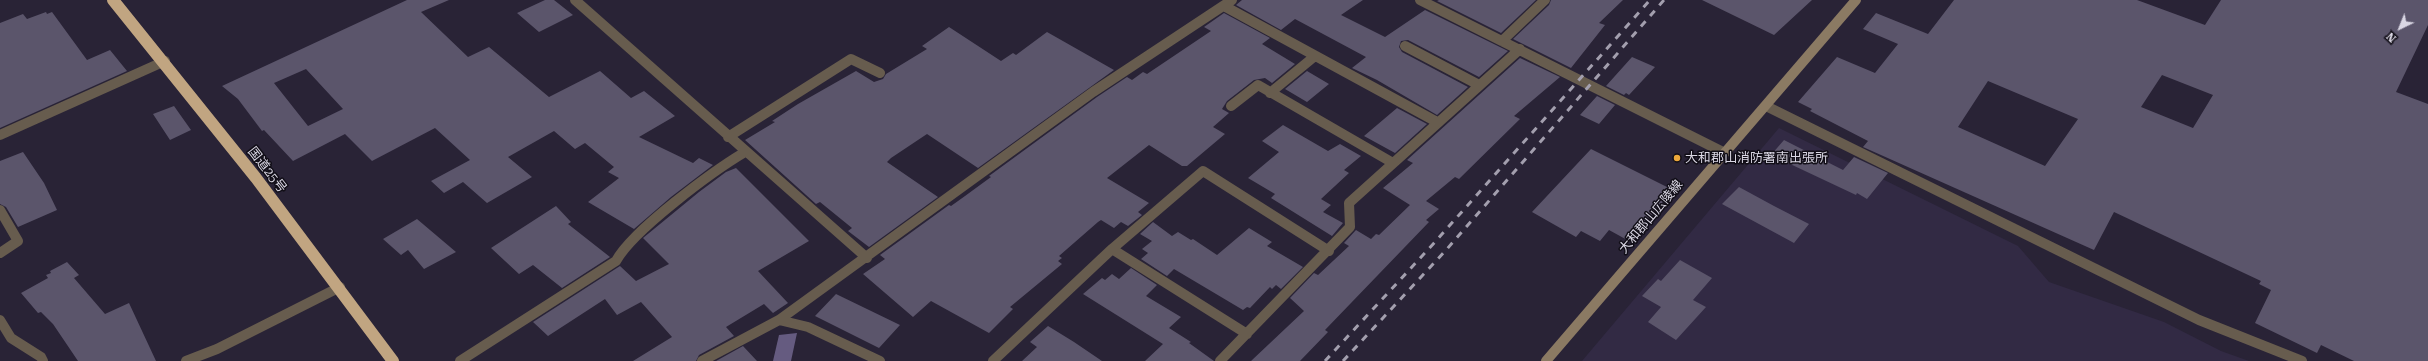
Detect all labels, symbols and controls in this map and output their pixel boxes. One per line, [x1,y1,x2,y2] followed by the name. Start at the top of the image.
[2380,8,2420,48] north arrow
[2384,30,2399,45] text: N
[244,144,290,196] street label: 国道25号
[1685,150,1828,166] place label: 大和郡山消防署南出張所
[1672,153,1682,163] marker: 大和郡山消防署南出張所
[1616,177,1686,257] street label: 大和郡山広陵線

